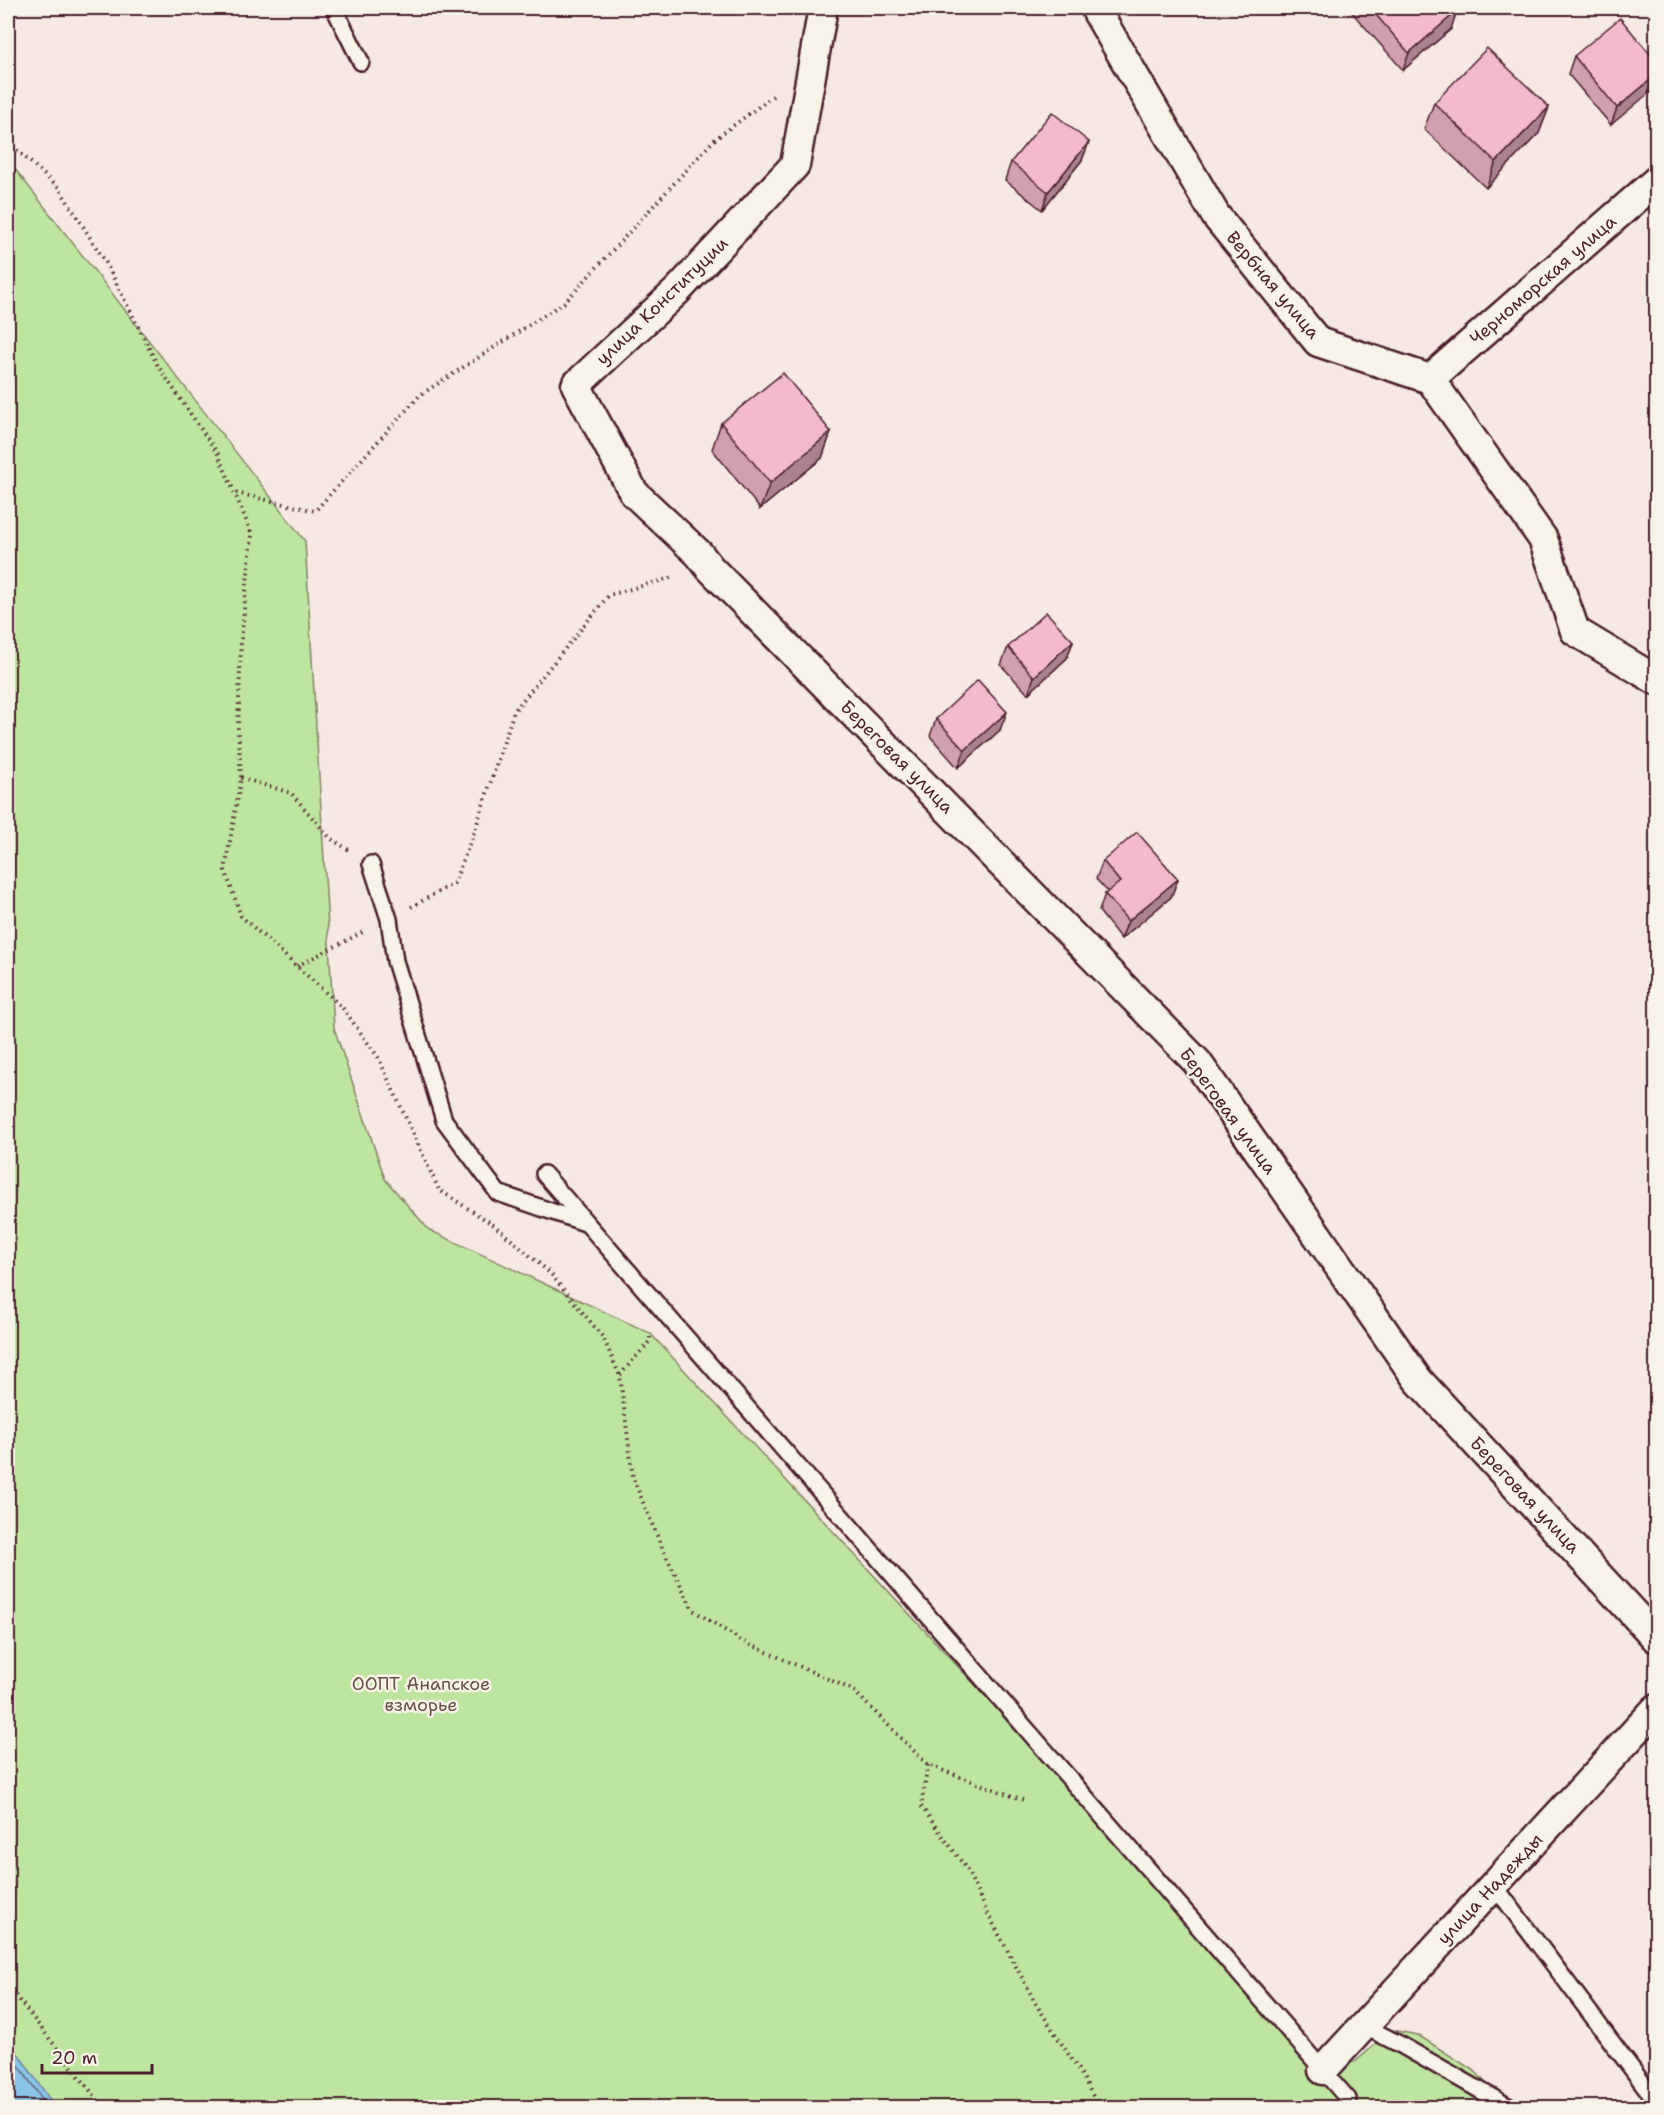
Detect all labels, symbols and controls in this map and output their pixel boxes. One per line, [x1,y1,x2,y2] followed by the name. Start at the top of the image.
[1465,210,1621,350] street label: Черноморская улица
[1221,226,1325,344] street label: Вербная улица
[591,231,733,370] street label: улица Конституции
[835,695,959,819] street label: Береговая улица
[1174,1043,1282,1179] street label: Береговая улица
[1465,1432,1585,1558] street label: Береговая улица
[352,1672,490,1717] park label: ООПТ Анапское взморье
[1432,1828,1548,1950] street label: улица Надежды
[42,2037,152,2075] scale bar
[51,2046,97,2070] text: 20 m

